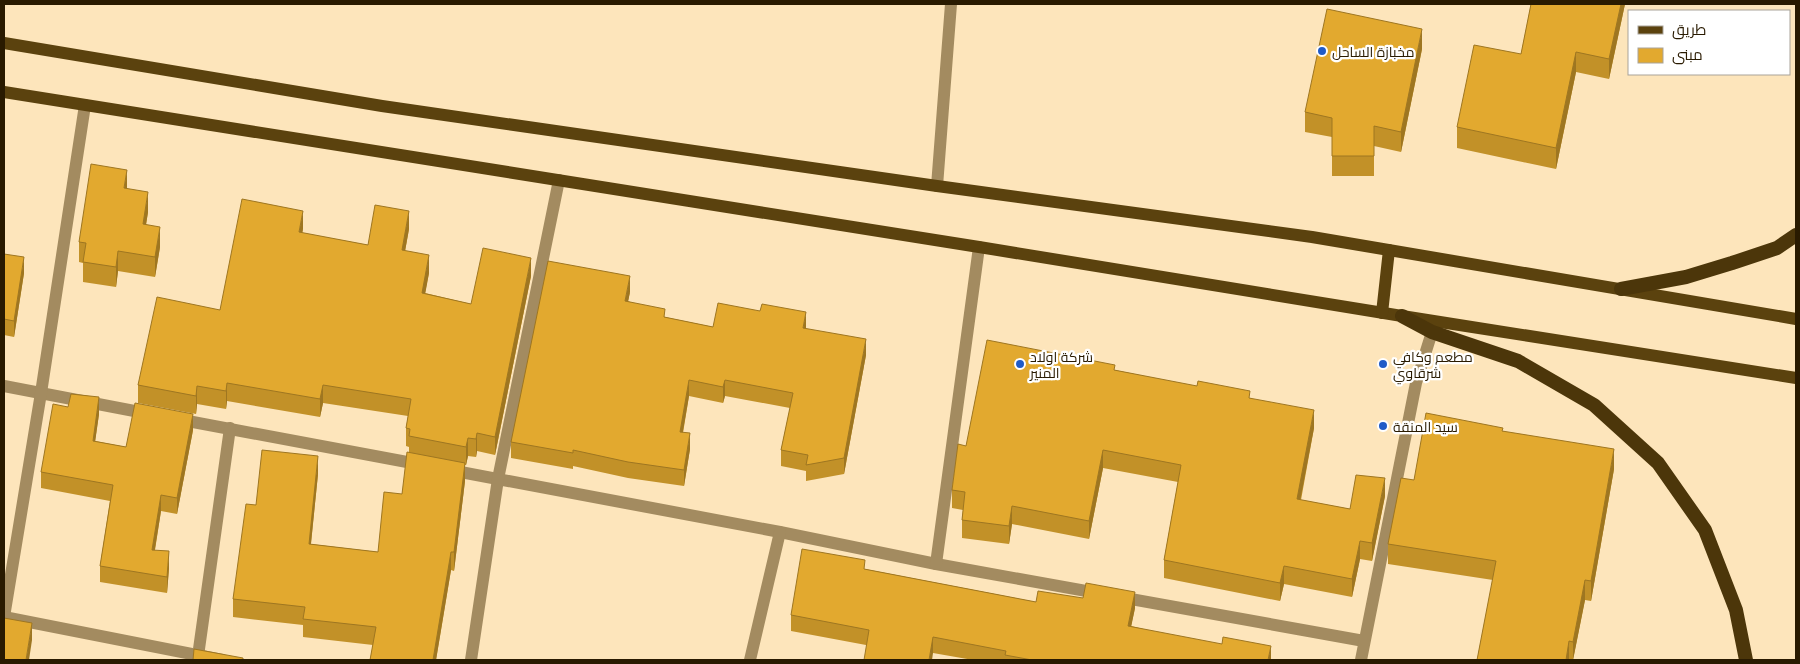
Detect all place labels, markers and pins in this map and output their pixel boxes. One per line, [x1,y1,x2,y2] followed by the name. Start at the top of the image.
[1332,43,1414,60] place label: مخبازة الساحل
[1316,45,1328,57] marker: مخبازة الساحل
[1029,348,1093,381] place label: شركة اولاد المنير
[1393,348,1473,385] place label: مطعم وكافي شرقاوي
[1014,358,1026,370] marker: شركة اولاد المنير
[1377,358,1389,370] marker: مطعم وكافي شرقاوي
[1393,418,1458,435] place label: سيد المنقة
[1377,420,1389,432] marker: سيد المنقة

